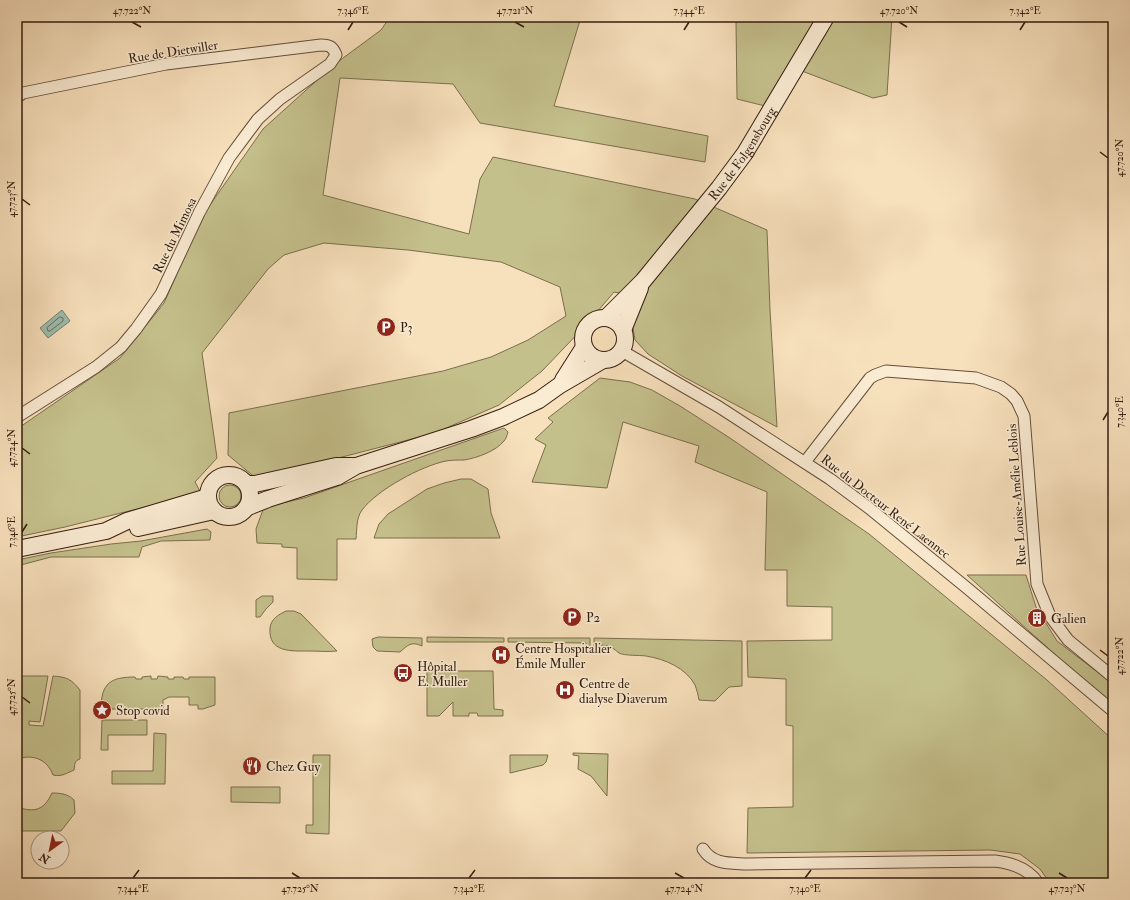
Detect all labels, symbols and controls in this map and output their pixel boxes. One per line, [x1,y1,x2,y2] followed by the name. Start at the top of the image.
[113,5,151,17] text: 47.722°N
[337,5,369,17] text: 7.346°E
[497,5,533,17] text: 47.721°N
[673,5,705,17] text: 7.344°E
[880,5,918,17] text: 47.720°N
[1009,5,1041,17] text: 7.342°E
[127,37,219,67] street label: Rue de Dietwiller
[705,104,780,204] street label: Rue de Folgensbourg
[1114,139,1126,177] text: 47.720°N
[6,180,18,218] text: 47.723°N
[150,194,200,276] street label: Rue du Mimosa
[375,316,397,338] parking icon: P3
[400,320,413,336] place label: P3
[1114,396,1126,428] text: 7.340°E
[1004,423,1030,567] street label: Rue Louise-Amélie Leblois
[6,429,18,467] text: 47.724°N
[818,451,953,562] street label: Rue du Docteur René Laennec
[6,516,18,548] text: 7.346°E
[561,606,583,628] parking icon: P2
[1026,607,1048,629] building icon: Galien
[586,610,601,626] place label: P2
[1051,611,1086,627] place label: Galien
[1114,637,1126,675] text: 47.722°N
[515,641,612,672] place label: Centre Hospitalier Émile Muller
[490,644,512,666] hospital icon: Centre Hospitalier Émile Muller
[417,659,468,690] place label: Hôpital E. Muller
[392,662,414,684] bus stop icon: Hôpital E. Muller
[579,676,668,708] place label: Centre de dialyse Diaverum
[6,678,18,716] text: 47.725°N
[554,679,576,701] hospital icon: Centre de dialyse Diaverum
[91,699,113,721] place icon: Stop covid
[116,703,170,720] place label: Stop covid
[241,755,263,777] restaurant icon: Chez Guy
[266,759,320,776] place label: Chez Guy
[30,830,70,870] north arrow
[36,849,53,867] text: N
[117,883,149,895] text: 7.344°E
[281,883,319,895] text: 47.725°N
[453,883,485,895] text: 7.342°E
[665,883,703,895] text: 47.724°N
[789,883,821,895] text: 7.340°E
[1048,883,1086,895] text: 47.723°N

